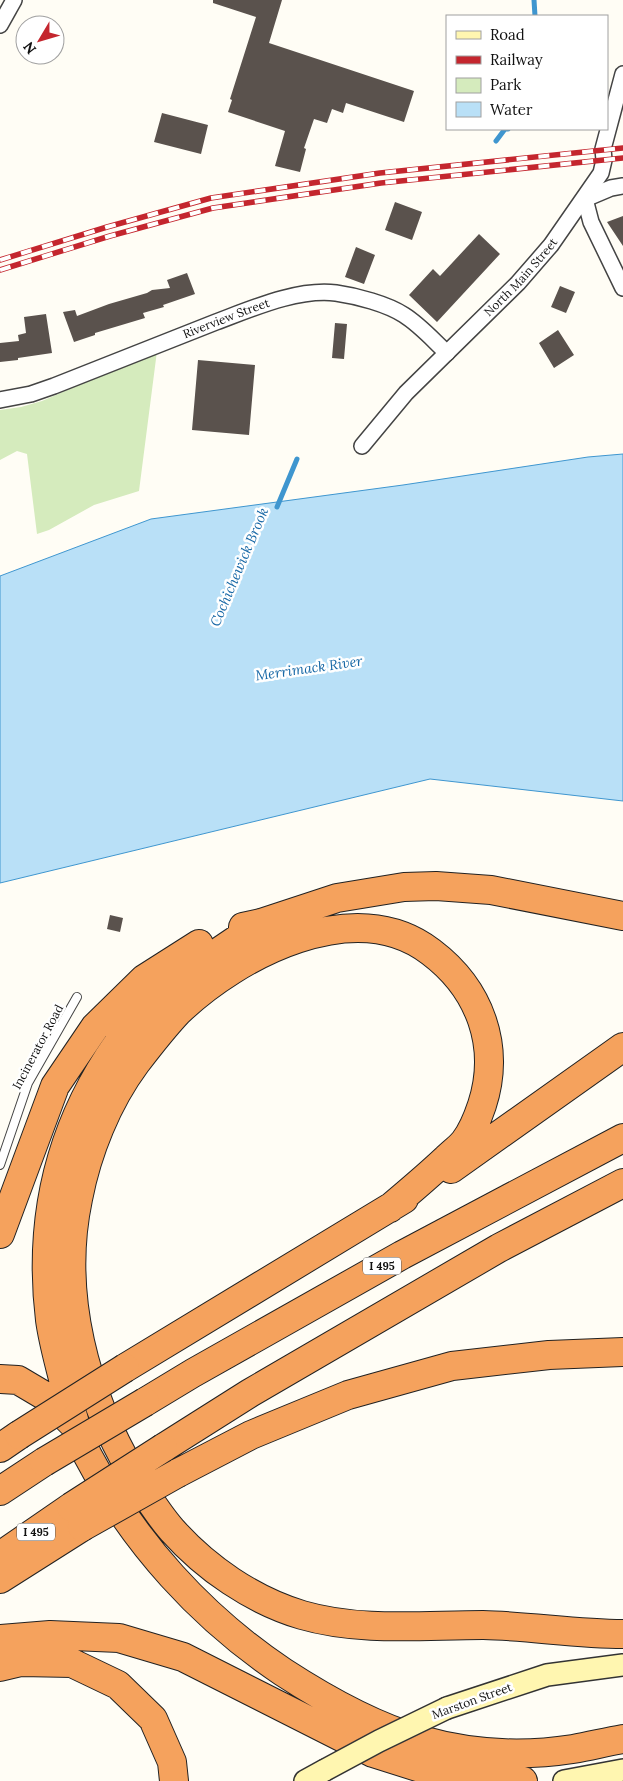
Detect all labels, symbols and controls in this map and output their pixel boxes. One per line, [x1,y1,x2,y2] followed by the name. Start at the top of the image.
[15,15,65,65] north arrow
[446,15,608,130] legend
[490,25,525,44] text: Road
[19,38,40,58] text: N
[490,50,543,69] text: Railway
[490,75,521,94] text: Park
[490,100,533,119] text: Water
[481,235,561,319] street label: North Main Street
[181,295,272,341] street label: Riverview Street
[206,505,272,629] water label: Cochichewick Brook
[254,651,364,684] water label: Merrimack River
[9,1002,66,1092] street label: Incinerator Road
[363,1258,401,1274] road number: I 495
[17,1524,55,1540] road number: I 495
[430,1679,514,1722] street label: Marston Street

